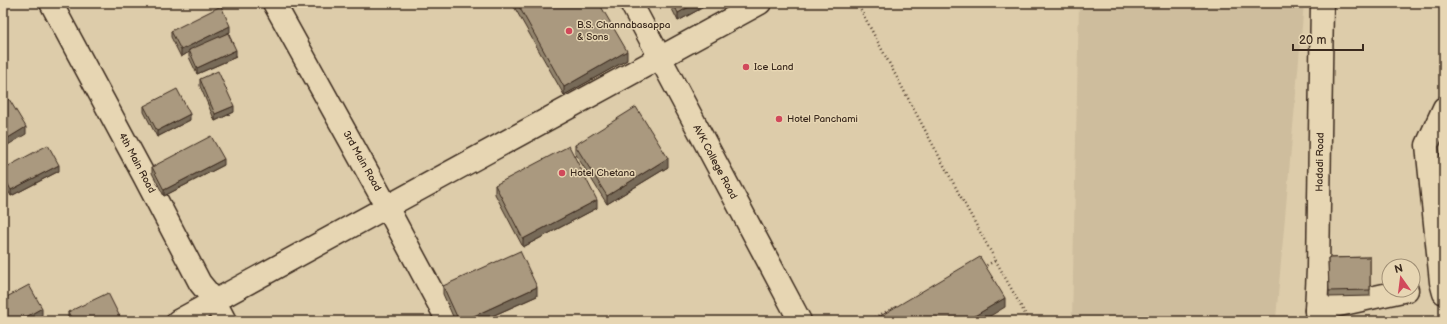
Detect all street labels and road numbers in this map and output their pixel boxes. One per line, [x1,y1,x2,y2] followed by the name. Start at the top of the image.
[690,123,740,201] street label: AVK College Road
[340,129,384,194] street label: 3rd Main Road
[116,131,158,195] street label: 4th Main Road
[1313,132,1327,192] street label: Hadadi Road

